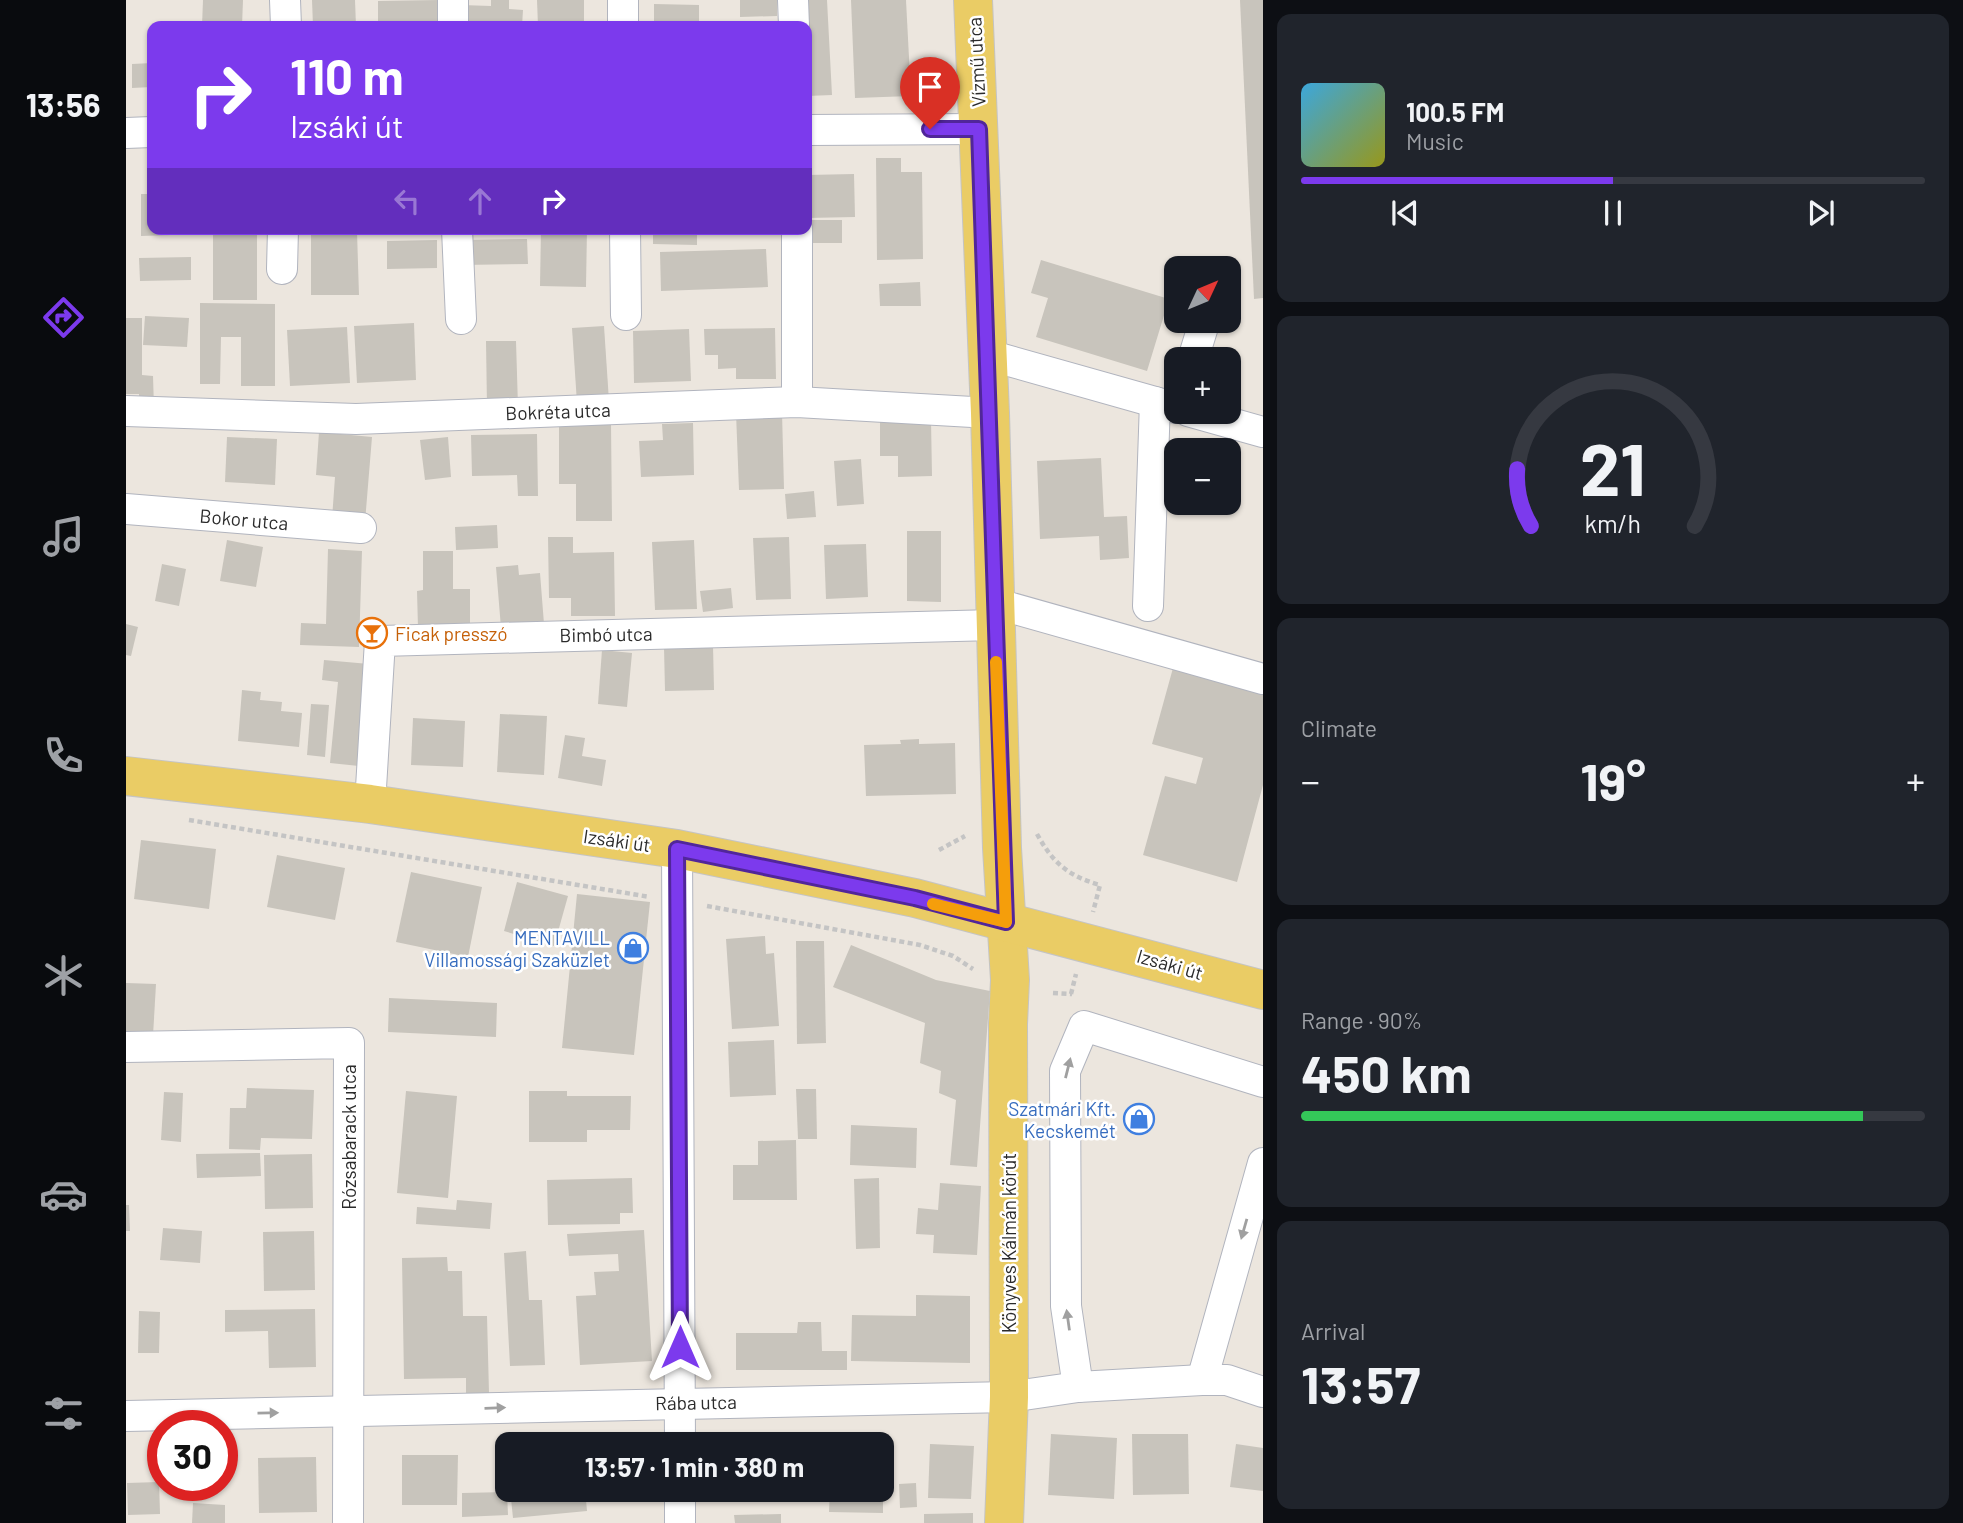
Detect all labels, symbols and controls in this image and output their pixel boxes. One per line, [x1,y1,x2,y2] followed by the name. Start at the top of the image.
[962,17,990,107] street label: Vízmű utca
[290,46,404,105] text: 110 m
[175,49,266,140] icon: right
[900,57,960,129] pin
[911,68,949,106] icon: arrive
[26,85,100,123] text: 13:56
[1406,96,1504,127] text: 100.5 FM
[290,106,404,144] text: Izsáki út
[1406,127,1464,155] text: Music
[388,182,426,220] icon: left
[461,182,499,220] icon: ahead
[534,182,572,220] icon: right
[1386,194,1424,232] icon: previous
[1594,194,1632,232] icon: pause
[1802,194,1840,232] icon: next
[1164,256,1241,332] north arrow
[1164,256,1241,515] map controls
[39,293,88,342] icon: directions
[1164,347,1241,424] button: +
[505,398,611,424] street label: Bokréta utca
[1580,423,1646,511] text: 21
[1164,438,1241,515] button: −
[199,504,289,534] street label: Bokor utca
[1585,507,1641,537] text: km/h
[39,512,88,561] icon: music
[355,616,389,650] bar icon: Ficak presszó
[395,622,507,645] place label: Ficak presszó
[559,622,653,646] street label: Bimbó utca
[1301,714,1377,742] text: Climate
[39,731,88,780] icon: phone
[1580,749,1646,811] text: 19°
[1301,757,1320,803] text: −
[1906,757,1925,803] text: +
[582,824,652,856] street label: Izsáki út
[424,926,610,971] place label: MENTAVILL Villamossági Szaküzlet
[616,931,650,965] shop icon: MENTAVILL Villamossági Szaküzlet
[1134,944,1206,984] street label: Izsáki út
[39,951,88,1000] icon: climate
[1301,1006,1422,1034] text: Range · 90%
[1301,1041,1472,1103] text: 450 km
[1063,1057,1074,1079] one-way arrow
[337,1064,360,1210] street label: Rózsabarack utca
[1008,1097,1116,1142] place label: Szatmári Kft. Kecskemét
[1122,1102,1156,1136] shop icon: Szatmári Kft. Kecskemét
[997,1153,1020,1333] street label: Könyves Kálmán körút
[39,1170,88,1219] icon: car
[1239,1218,1249,1239] one-way arrow
[1062,1309,1073,1331] one-way arrow
[643,1310,717,1384] position arrow
[1301,1317,1365,1345] text: Arrival
[1301,1352,1420,1414] text: 13:57
[39,1389,88,1438] icon: filters
[655,1390,737,1414] street label: Rába utca
[484,1402,506,1413] one-way arrow
[257,1407,279,1419] one-way arrow
[147,1410,238,1501] speed limit sign: 30
[585,1451,804,1482] text: 13:57 · 1 min · 380 m

